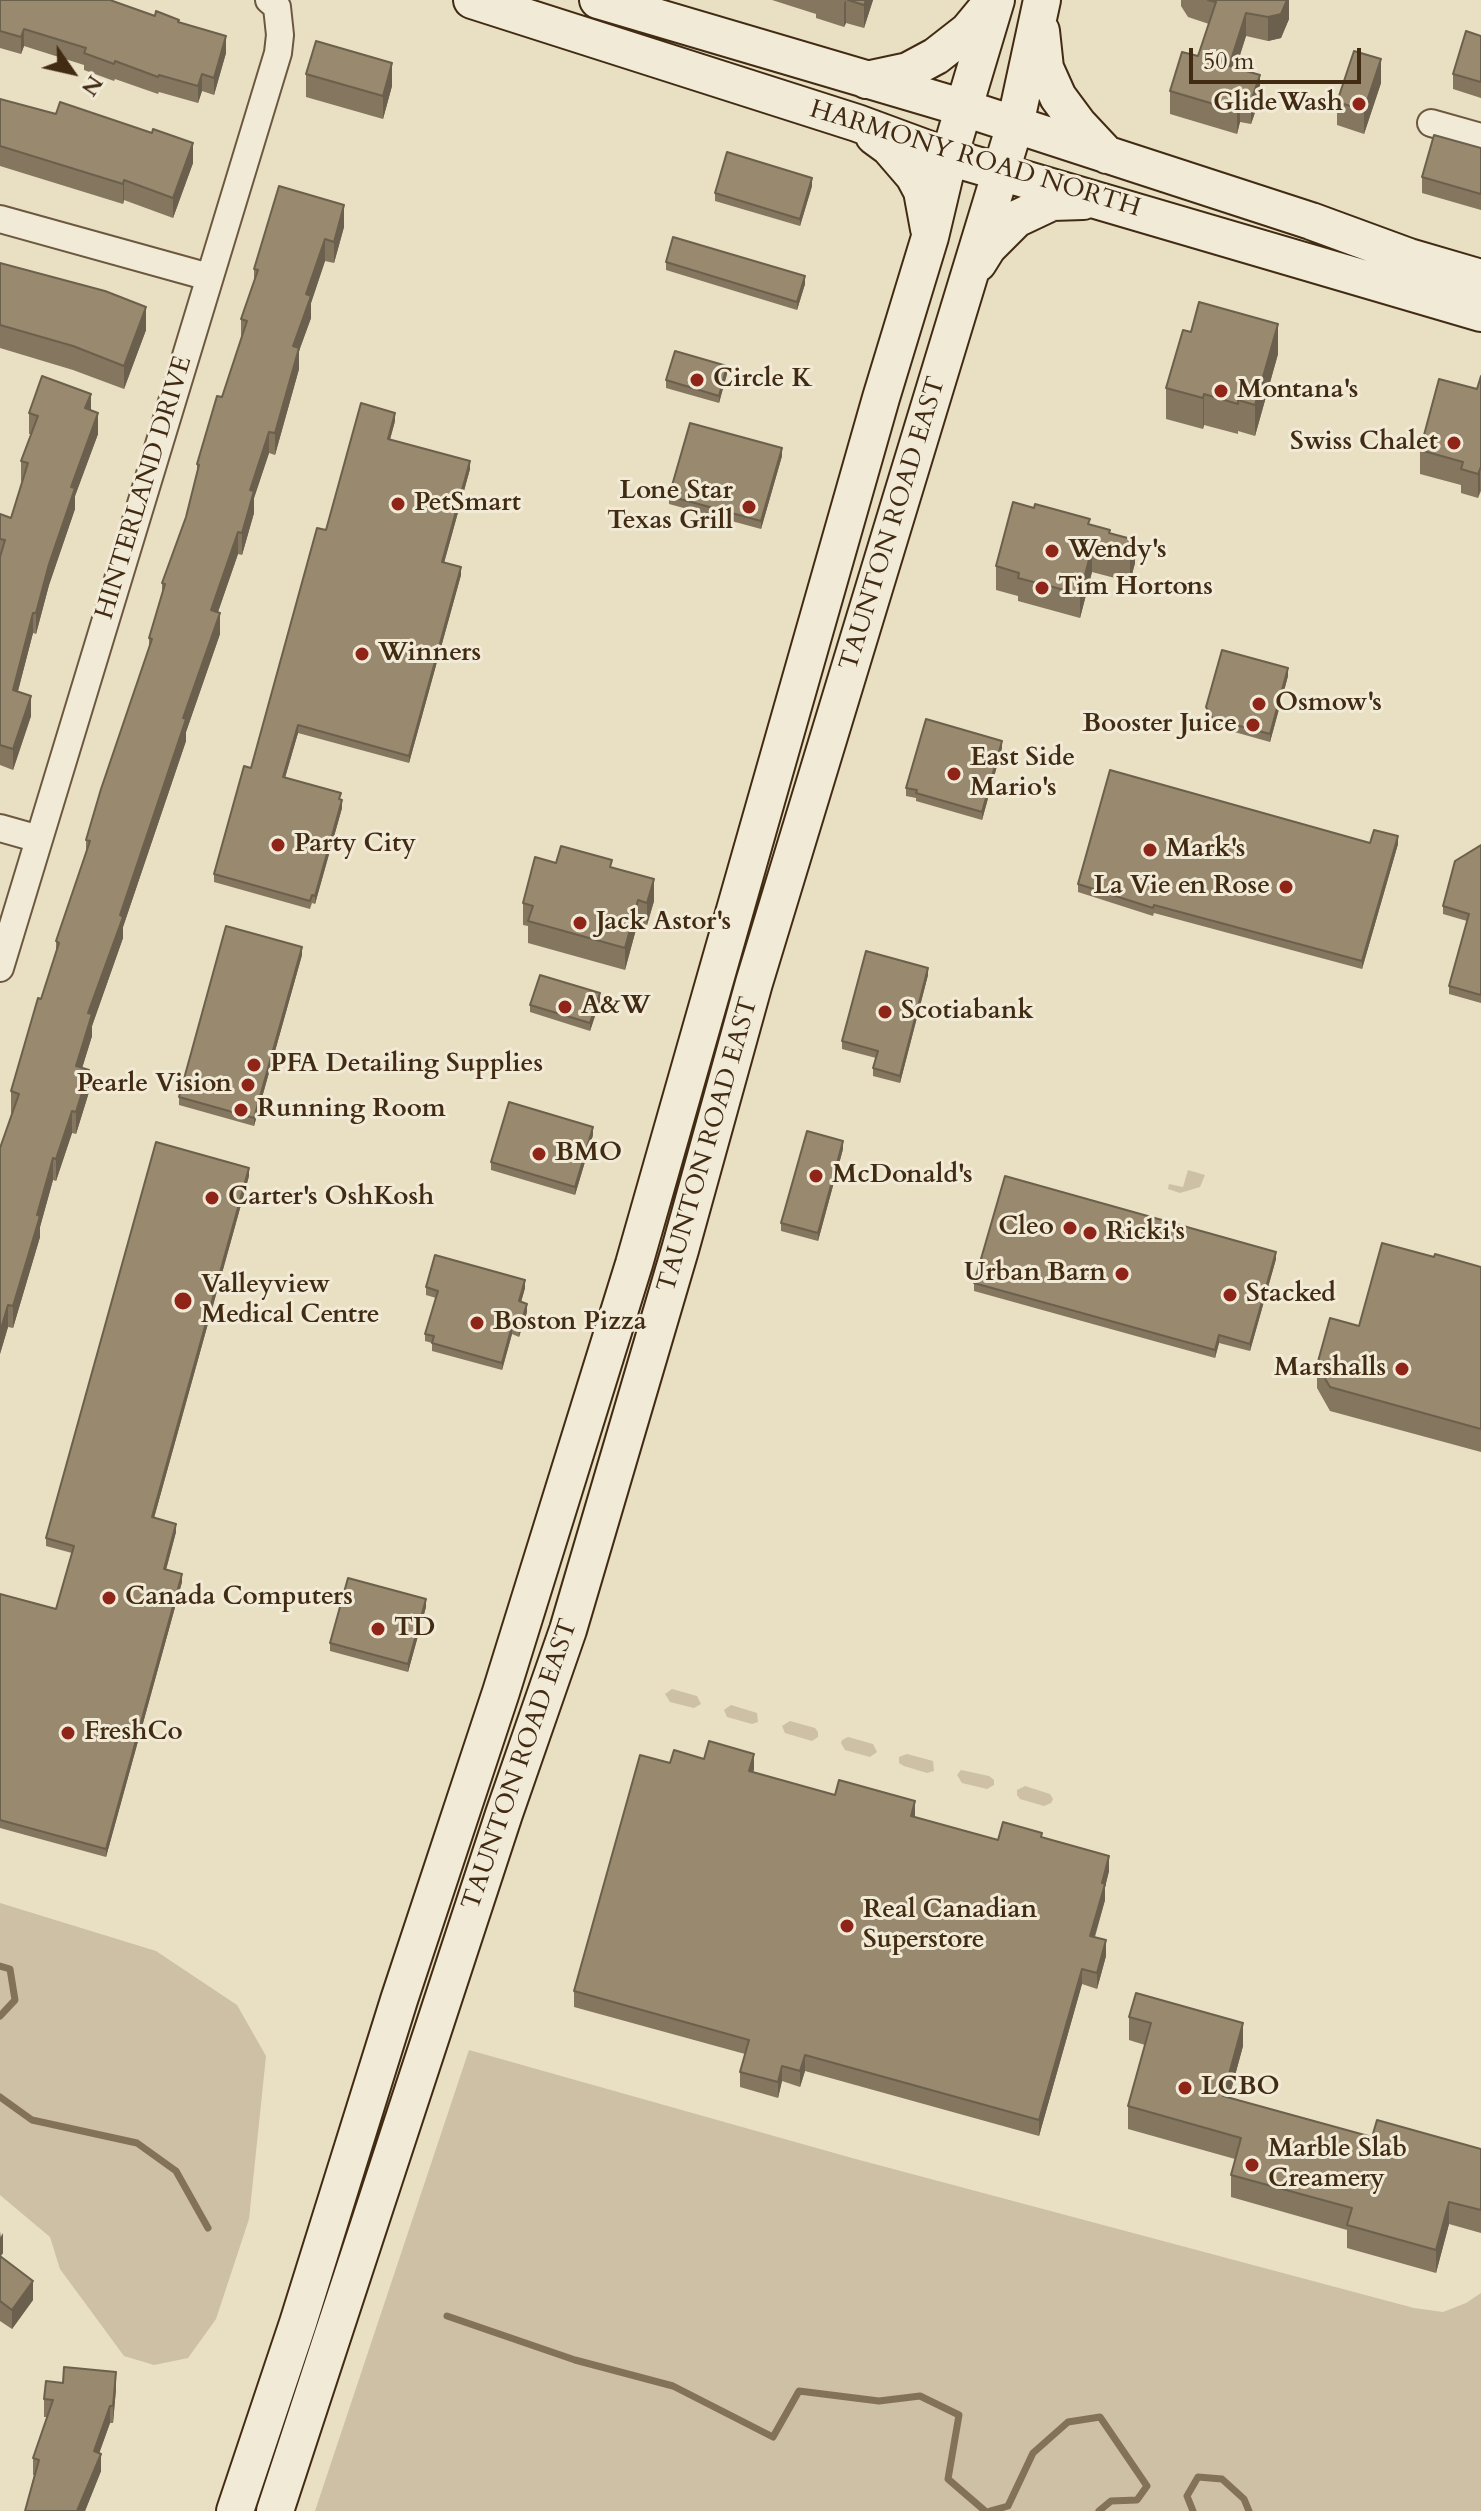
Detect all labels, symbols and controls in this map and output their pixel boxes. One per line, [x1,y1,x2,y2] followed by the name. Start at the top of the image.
[32,32,112,112] north arrow
[1193,32,1365,82] scale bar
[1203,45,1254,78] text: 50 m
[74,69,110,102] text: N
[1213,88,1343,120] place label: GlideWash
[806,95,1144,225] street label: HARMONY ROAD NORTH
[1350,95,1368,113] marker: GlideWash
[90,353,200,623] street label: HINTERLAND DRIVE
[713,364,812,396] place label: Circle K
[688,371,706,389] marker: Circle K
[834,373,954,675] street label: TAUNTON ROAD EAST
[1237,375,1358,407] place label: Montana's
[1212,382,1230,400] marker: Montana's
[1290,427,1438,459] place label: Swiss Chalet
[1445,434,1463,452] marker: Swiss Chalet
[607,476,733,538] place label: Lone Star Texas Grill
[414,488,521,520] place label: PetSmart
[389,495,407,513] marker: PetSmart
[740,498,758,516] marker: Lone Star Texas Grill
[1068,535,1167,567] place label: Wendy's
[1043,542,1061,560] marker: Wendy's
[1058,572,1213,604] place label: Tim Hortons
[1033,579,1051,597] marker: Tim Hortons
[378,638,481,670] place label: Winners
[353,645,371,663] marker: Winners
[1275,688,1382,720] place label: Osmow's
[1250,695,1268,713] marker: Osmow's
[1082,709,1237,741] place label: Booster Juice
[1244,716,1262,734] marker: Booster Juice
[970,743,1075,804] place label: East Side Mario's
[945,765,963,783] marker: East Side Mario's
[294,829,416,861] place label: Party City
[1166,834,1245,866] place label: Mark's
[269,836,287,854] marker: Party City
[1141,841,1159,859] marker: Mark's
[1094,871,1270,903] place label: La Vie en Rose
[1277,878,1295,896] marker: La Vie en Rose
[596,907,731,939] place label: Jack Astor's
[571,914,589,932] marker: Jack Astor's
[581,991,651,1023] place label: A&W
[652,994,766,1296] street label: TAUNTON ROAD EAST
[901,996,1034,1028] place label: Scotiabank
[556,998,574,1016] marker: A&W
[876,1003,894,1021] marker: Scotiabank
[270,1049,543,1081] place label: PFA Detailing Supplies
[245,1056,263,1074] marker: PFA Detailing Supplies
[77,1069,232,1101] place label: Pearle Vision
[239,1076,257,1094] marker: Pearle Vision
[257,1094,446,1126] place label: Running Room
[232,1101,250,1119] marker: Running Room
[555,1138,622,1170] place label: BMO
[530,1145,548,1163] marker: BMO
[832,1160,973,1192] place label: McDonald's
[807,1167,825,1185] marker: McDonald's
[228,1182,434,1214] place label: Carter's OshKosh
[203,1189,221,1207] marker: Carter's OshKosh
[998,1212,1054,1244] place label: Cleo
[1106,1217,1185,1249] place label: Ricki's
[1061,1219,1079,1237] marker: Cleo
[1081,1224,1099,1242] marker: Ricki's
[964,1258,1106,1290] place label: Urban Barn
[1113,1265,1131,1283] marker: Urban Barn
[201,1270,380,1332] place label: Valleyview Medical Centre
[1246,1279,1336,1311] place label: Stacked
[1221,1286,1239,1304] marker: Stacked
[172,1290,194,1312] marker: Valleyview Medical Centre
[493,1307,647,1339] place label: Boston Pizza
[468,1314,486,1332] marker: Boston Pizza
[1274,1353,1386,1385] place label: Marshalls
[1393,1360,1411,1378] marker: Marshalls
[125,1582,353,1614] place label: Canada Computers
[100,1589,118,1607] marker: Canada Computers
[394,1613,435,1645] place label: TD
[457,1616,585,1914] street label: TAUNTON ROAD EAST
[369,1620,387,1638] marker: TD
[84,1717,183,1749] place label: FreshCo
[59,1724,77,1742] marker: FreshCo
[863,1895,1037,1956] place label: Real Canadian Superstore
[838,1917,856,1935] marker: Real Canadian Superstore
[1201,2072,1280,2104] place label: LCBO
[1176,2079,1194,2097] marker: LCBO
[1268,2134,1407,2196] place label: Marble Slab Creamery
[1243,2156,1261,2174] marker: Marble Slab Creamery

